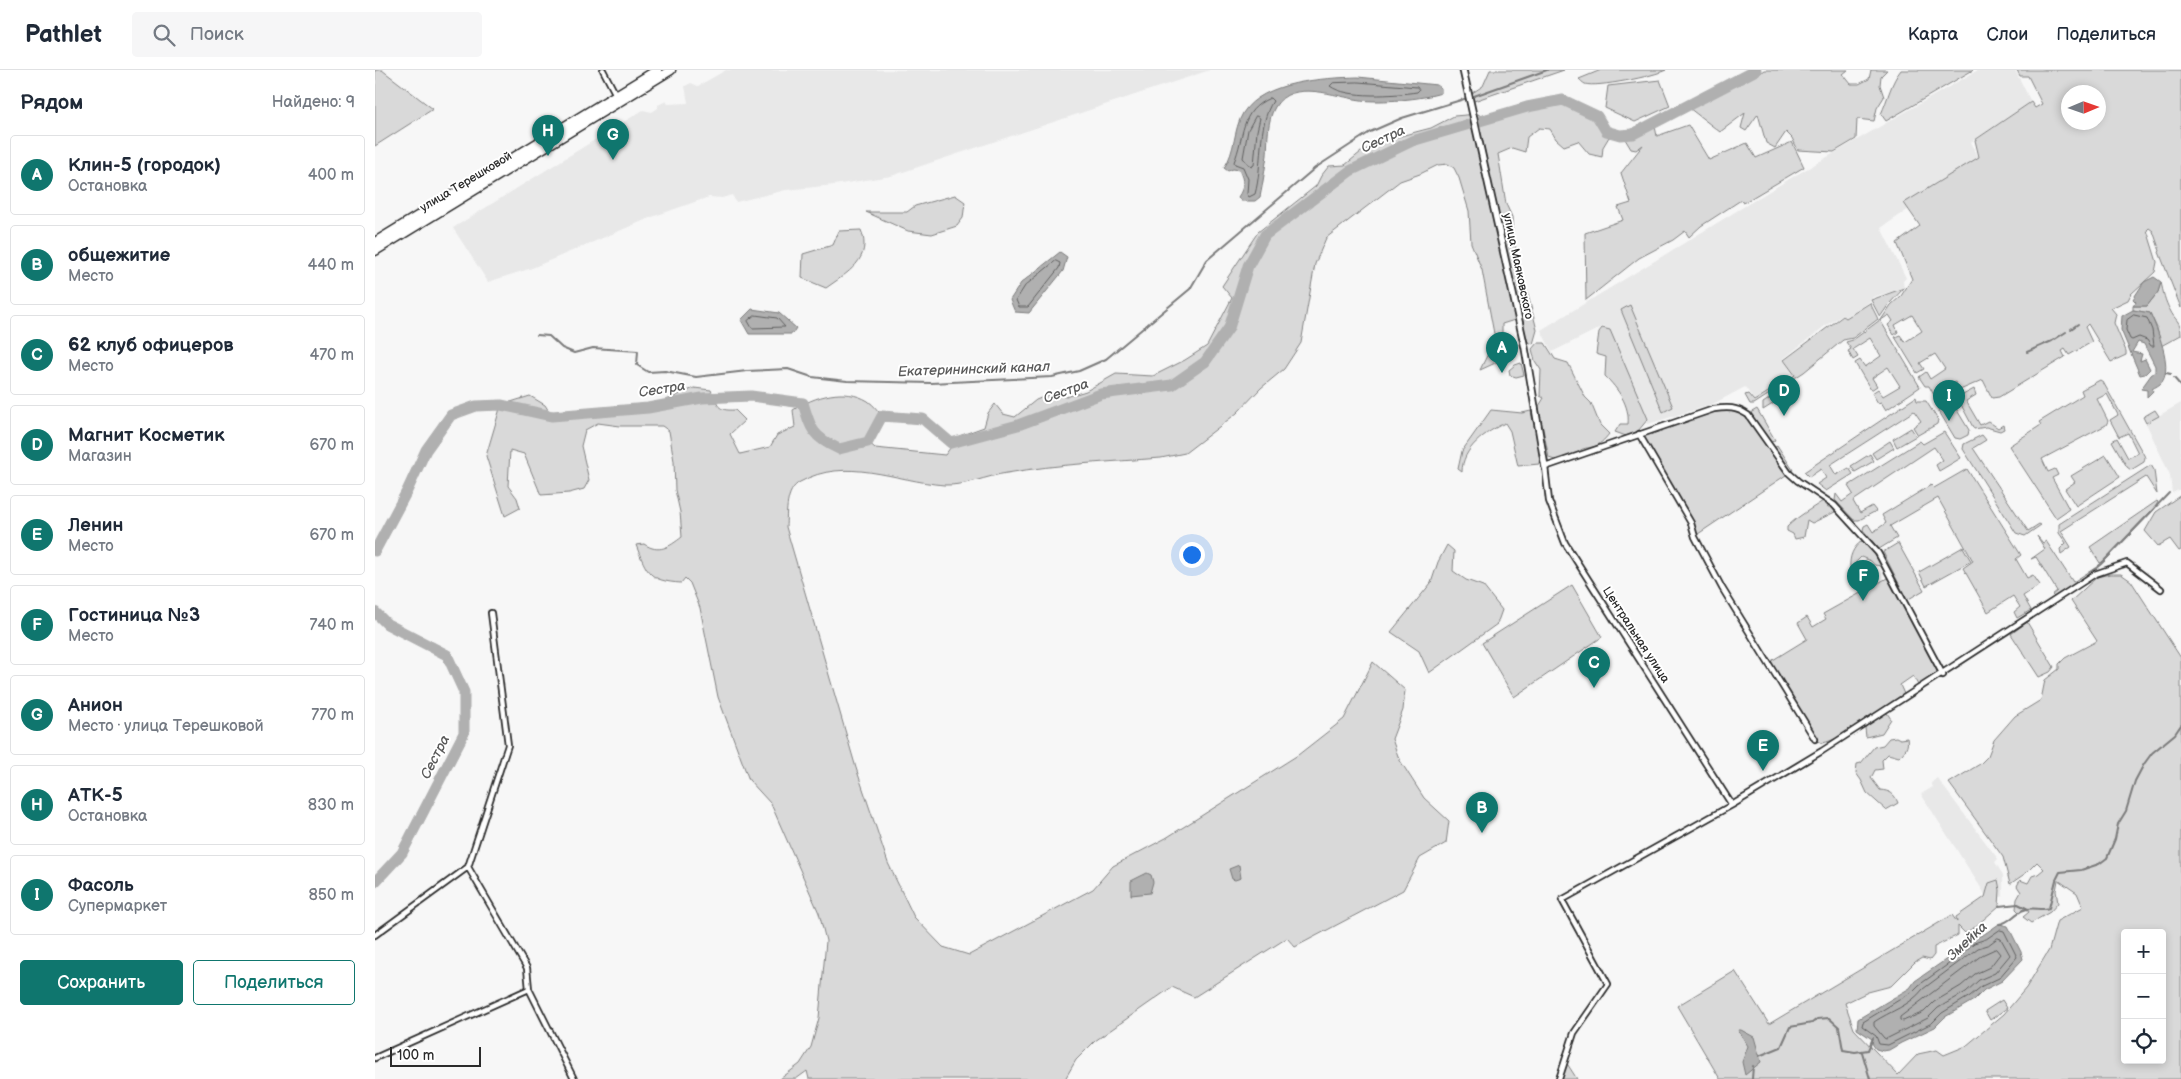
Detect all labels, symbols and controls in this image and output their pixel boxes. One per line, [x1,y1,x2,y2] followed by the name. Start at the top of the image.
[132,12,482,57] search box
[25,20,102,49] text: Pathlet
[150,21,178,49] icon: search
[190,23,244,46] text: Поиск
[1908,24,1958,45] text: Карта
[1986,24,2028,45] text: Слои
[2056,24,2156,45] text: Поделиться
[2061,85,2106,130] north arrow
[20,90,83,115] text: Рядом
[272,93,355,112] text: Найдено: 9
[532,115,564,156] pin: H
[597,119,629,160] pin: G
[1358,121,1408,157] water label: Сестра
[417,149,515,215] street label: улица Терешковой
[68,154,221,177] text: Клин-5 (городок)
[32,166,42,185] text: A
[308,166,354,185] text: 400 m
[68,177,147,196] text: Остановка
[1499,212,1537,320] street label: улица Маяковского
[68,244,170,267] text: общежитие
[31,256,43,275] text: B
[308,256,354,275] text: 440 m
[68,267,114,286] text: Место
[1486,332,1518,373] pin: A
[68,334,234,357] text: 62 клуб офицеров
[31,346,43,365] text: C
[309,346,354,365] text: 470 m
[68,357,114,376] text: Место
[898,358,1050,380] water label: Екатерининский канал
[1041,375,1091,407] water label: Сестра
[1768,375,1800,416] pin: D
[638,377,686,401] water label: Сестра
[1933,380,1965,421] pin: I
[68,424,224,447] text: Магнит Косметик
[31,436,43,455] text: D
[309,436,354,455] text: 670 m
[68,447,132,466] text: Магазин
[68,514,123,537] text: Ленин
[32,526,42,545] text: E
[309,526,354,545] text: 670 m
[68,537,114,556] text: Место
[1179,542,1205,568] your location
[1847,560,1879,601] pin: F
[1599,584,1673,686] street label: Центральная улица
[68,604,200,627] text: Гостиница №3
[32,616,42,635] text: F
[309,616,354,635] text: 740 m
[68,627,114,646] text: Место
[1578,647,1610,688] pin: C
[68,694,123,717] text: Анион
[31,706,43,725] text: G
[311,706,354,725] text: 770 m
[68,717,264,736] text: Место · улица Терешковой
[1747,730,1779,771] pin: E
[417,732,453,782] water label: Сестра
[68,784,123,807] text: АТК-5
[1466,792,1498,833] pin: B
[31,796,43,815] text: H
[308,796,354,815] text: 830 m
[68,807,147,826] text: Остановка
[68,874,134,897] text: Фасоль
[34,886,40,905] text: I
[309,886,354,905] text: 850 m
[68,897,167,916] text: Супермаркет
[1943,918,1991,964] water label: Змейка
[2121,929,2166,1064] map controls
[2121,929,2166,974] button: +
[20,960,183,1005] button: Сохранить
[193,960,355,1005] button: Поделиться
[2121,974,2166,1019] button: −
[2121,1019,2166,1064] button: locate
[390,1044,481,1067] scale bar
[397,1047,434,1064] text: 100 m

